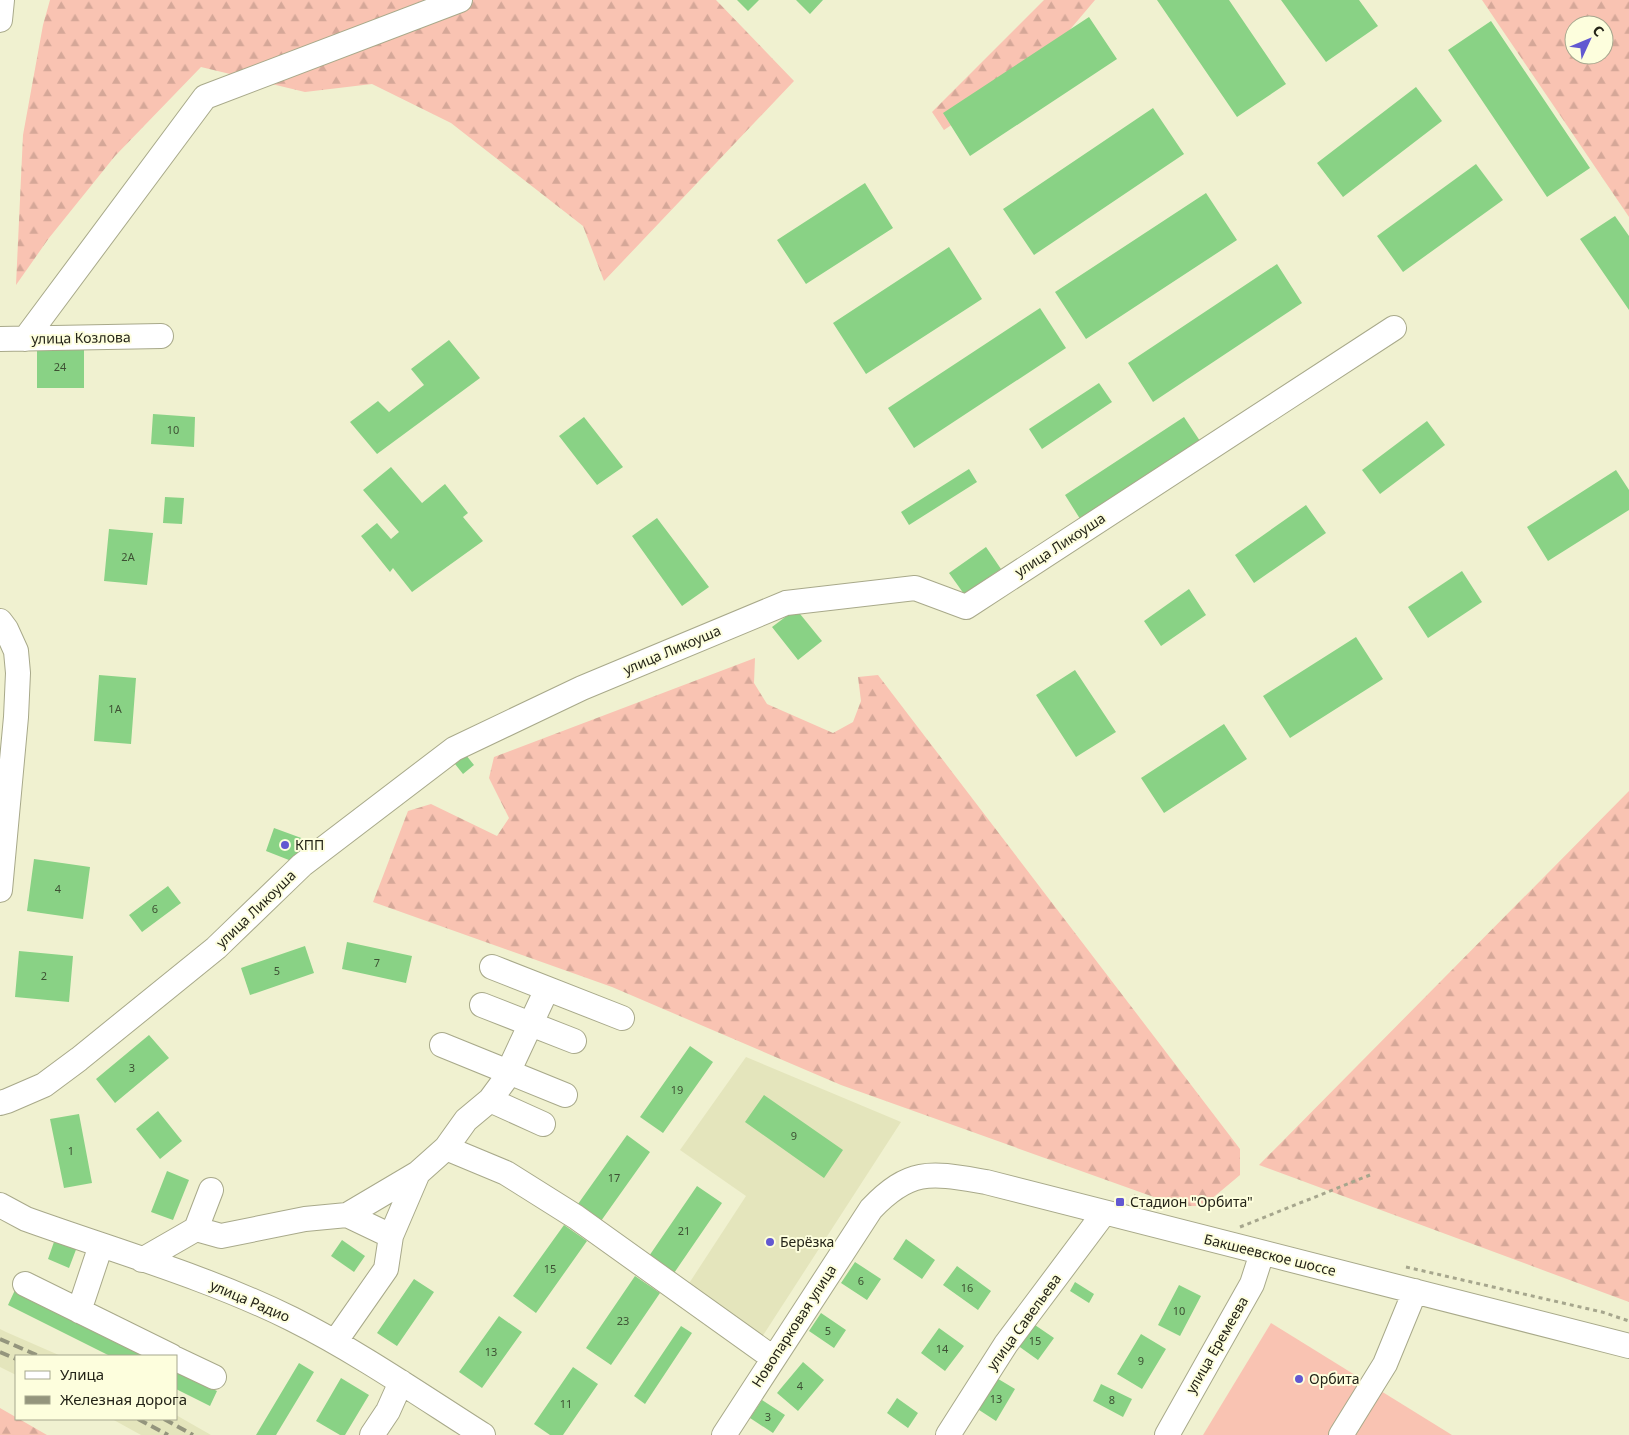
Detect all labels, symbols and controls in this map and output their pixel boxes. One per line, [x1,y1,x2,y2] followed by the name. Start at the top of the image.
[1564,15,1614,65] north arrow
[1589,21,1609,40] text: С
[31,327,131,348] street label: улица Козлова
[54,359,67,374] house number: 24
[167,422,179,437] house number: 10
[1011,508,1109,581] street label: улица Ликоуша
[121,549,136,564] house number: 2А
[620,620,724,679] street label: улица Ликоуша
[108,701,123,716] house number: 1А
[295,835,324,854] place label: КПП
[279,839,291,851] marker: КПП
[212,866,300,952] street label: улица Ликоуша
[55,881,62,896] house number: 4
[152,901,158,916] house number: 6
[374,955,380,970] house number: 7
[274,963,280,978] house number: 5
[41,968,47,983] house number: 2
[129,1060,135,1075] house number: 3
[671,1082,683,1097] house number: 19
[791,1128,797,1143] house number: 9
[68,1143,74,1158] house number: 1
[608,1170,620,1185] house number: 17
[1130,1192,1253,1211] place label: Стадион "Орбита"
[1114,1196,1126,1208] marker: Стадион "Орбита"
[678,1223,690,1238] house number: 21
[1202,1229,1338,1280] street label: Бакшеевское шоссе
[780,1232,834,1251] place label: Берёзка
[764,1236,776,1248] marker: Берёзка
[544,1261,556,1276] house number: 15
[747,1261,840,1391] street label: Новопарковая улица
[982,1270,1065,1374] street label: улица Савельева
[858,1273,864,1288] house number: 6
[207,1275,293,1326] street label: улица Радио
[961,1280,973,1295] house number: 16
[1181,1293,1252,1397] street label: улица Еремеева
[1173,1303,1185,1318] house number: 10
[617,1313,629,1328] house number: 23
[825,1323,831,1338] house number: 5
[1029,1333,1041,1348] house number: 15
[936,1341,949,1356] house number: 14
[485,1344,497,1359] house number: 13
[1138,1353,1144,1368] house number: 9
[15,1355,178,1420] legend
[60,1364,104,1384] text: Улица
[1309,1369,1360,1388] place label: Орбита
[1293,1373,1305,1385] marker: Орбита
[797,1378,804,1393] house number: 4
[60,1389,187,1409] text: Железная дорога
[990,1391,1002,1406] house number: 13
[1109,1392,1115,1407] house number: 8
[560,1396,572,1411] house number: 11
[765,1409,771,1424] house number: 3

